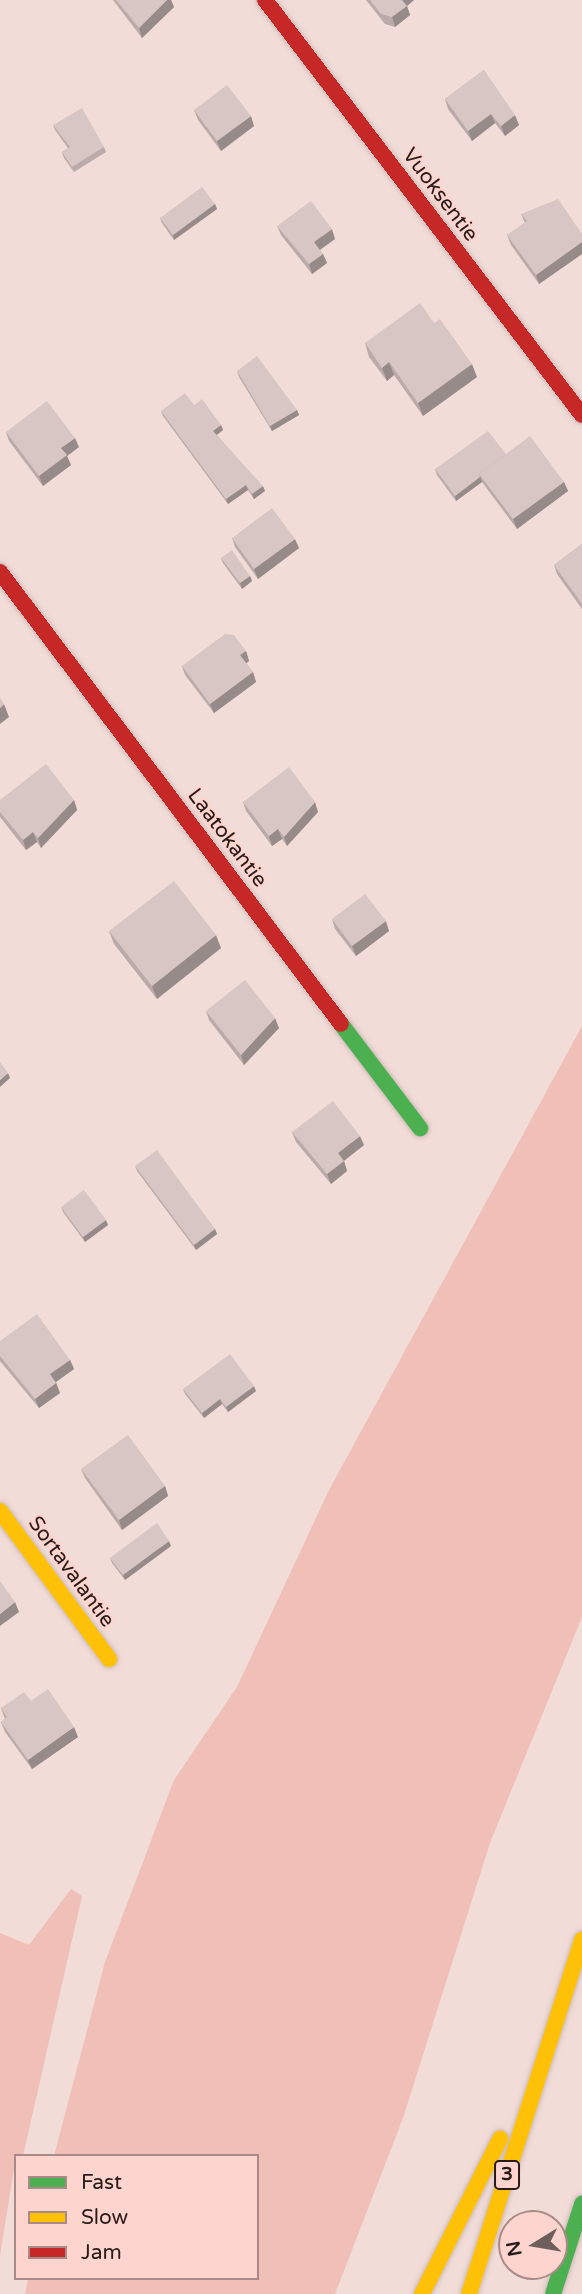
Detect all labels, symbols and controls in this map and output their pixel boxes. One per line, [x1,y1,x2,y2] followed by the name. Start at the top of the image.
[397,143,483,247] street label: Vuoksentie
[182,784,272,892] street label: Laatokantie
[22,1512,120,1632] street label: Sortavalantie
[14,2154,259,2280] legend
[493,2160,521,2190] road number: 3
[81,2170,122,2195] text: Fast
[81,2205,128,2230] text: Slow
[498,2210,568,2280] north arrow
[502,2239,527,2258] text: N
[81,2240,122,2265] text: Jam

